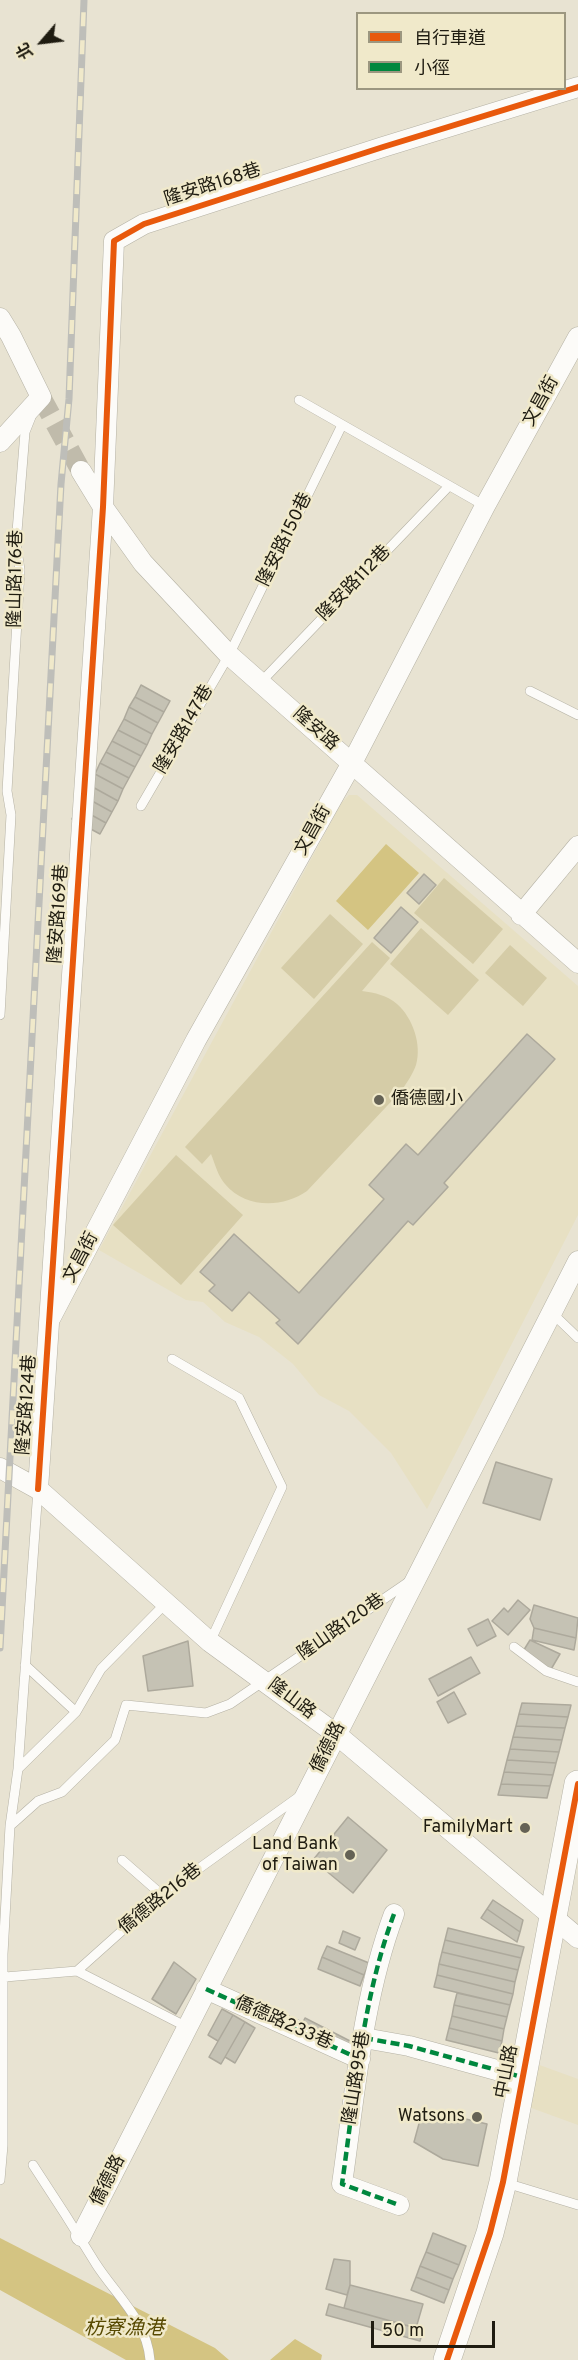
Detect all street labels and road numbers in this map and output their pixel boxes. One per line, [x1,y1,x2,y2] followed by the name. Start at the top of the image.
[162,160,264,212] street label: 隆安路168巷
[519,373,565,431] street label: 文昌街
[254,490,318,590] street label: 隆安路150巷
[5,530,29,628] street label: 隆山路176巷
[314,542,396,626] street label: 隆安路112巷
[151,682,219,778] street label: 隆安路147巷
[288,704,342,756] street label: 隆安路
[291,802,337,860] street label: 文昌街
[46,864,74,964] street label: 隆安路169巷
[60,1229,104,1287] street label: 文昌街
[14,1354,42,1456] street label: 隆安路124巷
[294,1590,390,1666] street label: 隆山路120巷
[263,1675,319,1725] street label: 隆山路
[307,1719,351,1777] street label: 僑德路
[115,1860,207,1940] street label: 僑德路216巷
[231,1993,335,2055] street label: 僑德路233巷
[340,2030,376,2126] street label: 隆山路95巷
[492,2043,524,2101] street label: 中山路
[87,2152,131,2210] street label: 僑德路

